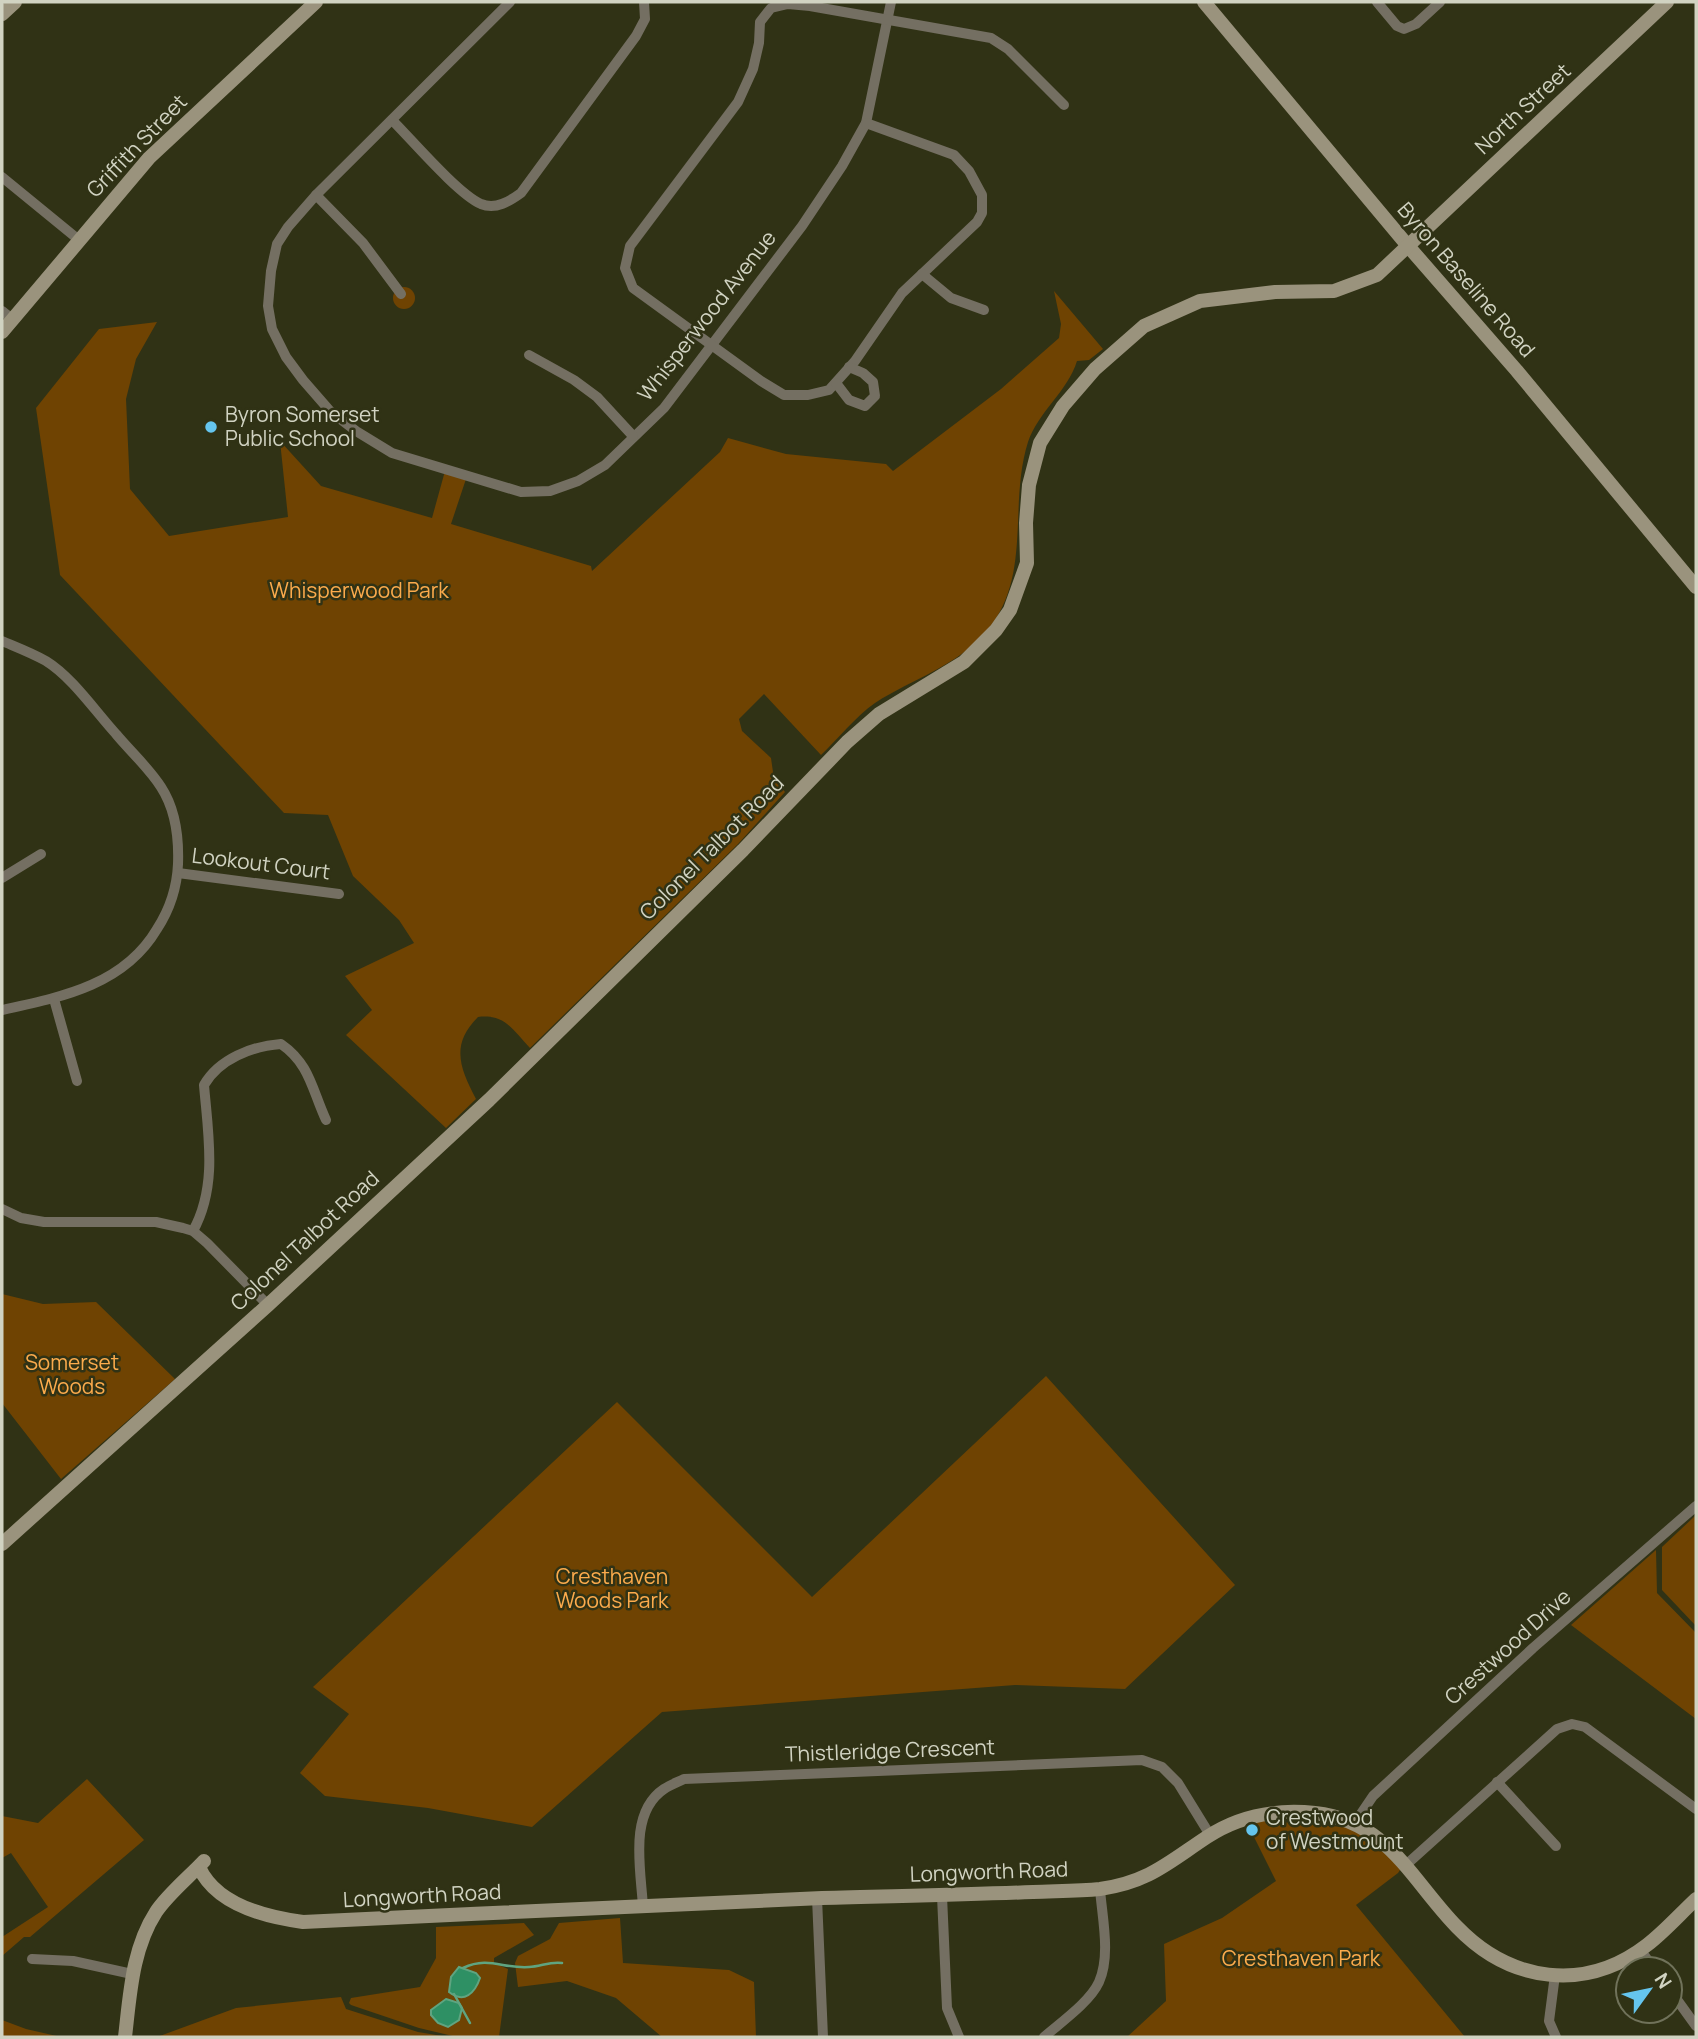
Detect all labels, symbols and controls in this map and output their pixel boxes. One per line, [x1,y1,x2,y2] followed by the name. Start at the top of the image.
[1468,57,1576,160] street label: North Street
[80,88,193,203] street label: Griffith Street
[1392,196,1542,363] street label: Byron Baseline Road
[631,224,782,407] street label: Whisperwood Avenue
[225,400,380,452] place label: Byron Somerset Public School
[203,419,219,435] marker: Byron Somerset Public School
[269,576,449,604] park label: Whisperwood Park
[633,769,790,926] street label: Colonel Talbot Road
[190,841,332,885] street label: Lookout Court
[224,1164,385,1316] street label: Colonel Talbot Road
[25,1348,119,1400] park label: Somerset Woods
[556,1562,669,1614] park label: Cresthaven Woods Park
[1438,1582,1576,1710] street label: Crestwood Drive
[784,1732,995,1768] street label: Thistleridge Crescent
[1266,1803,1404,1855] place label: Crestwood of Westmount
[1244,1822,1260,1838] marker: Crestwood of Westmount
[909,1854,1069,1888] street label: Longworth Road
[342,1877,502,1913] street label: Longworth Road
[1222,1944,1381,1972] park label: Cresthaven Park
[1614,1955,1684,2025] north arrow
[1649,1968,1678,1994] text: N

